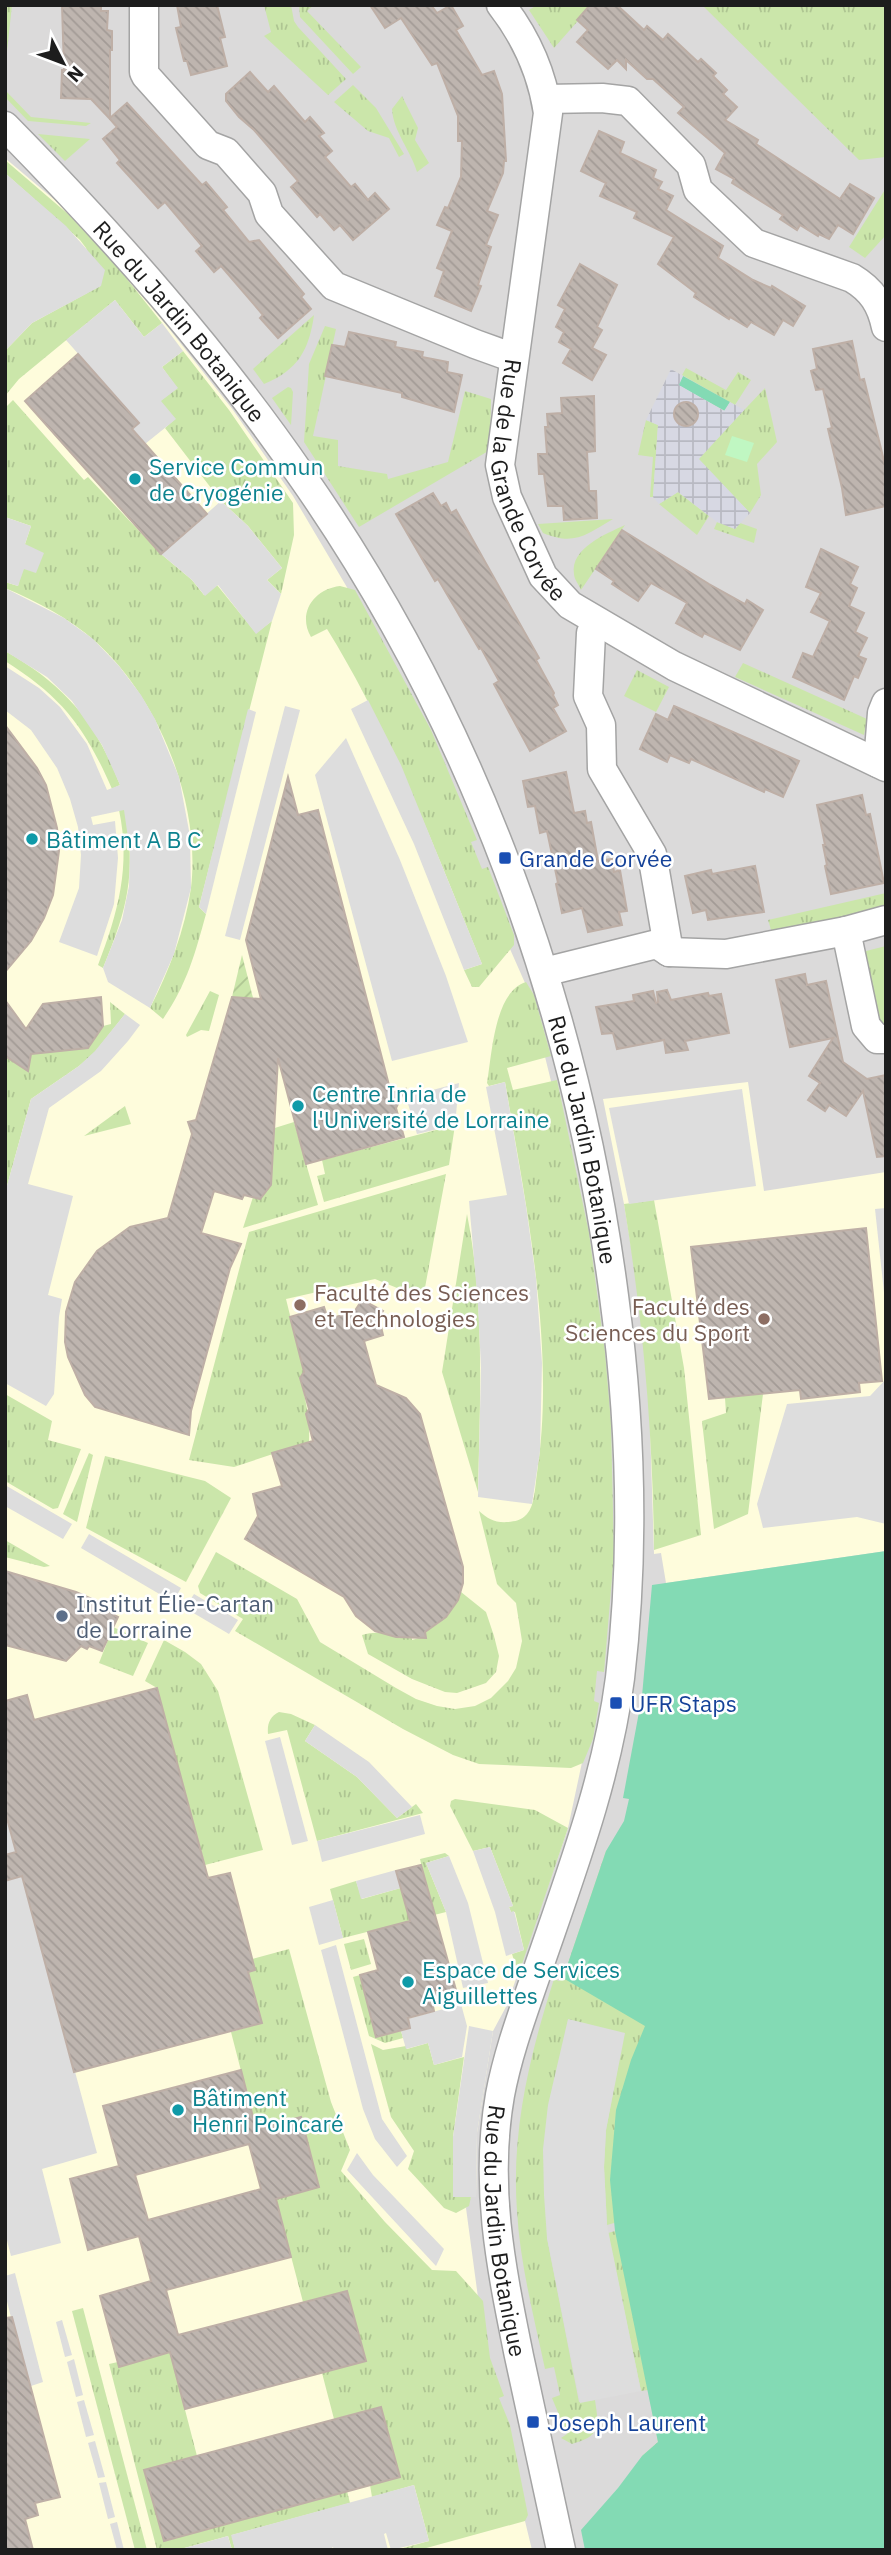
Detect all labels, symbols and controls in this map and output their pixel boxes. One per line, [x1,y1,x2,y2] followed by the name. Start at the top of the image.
[28,28,98,98] north arrow
[62,61,89,88] text: N
[87,214,273,428] street label: Rue du Jardin Botanique
[484,357,573,607] street label: Rue de la Grande Corvée
[149,451,324,507] place label: Service Commun de Cryogénie
[127,471,143,487] marker: Service Commun de Cryogénie
[46,824,201,854] place label: Bâtiment A B C
[24,831,40,847] marker: Bâtiment A B C
[519,843,672,873] place label: Grande Corvée
[497,850,513,866] marker: Grande Corvée
[542,1012,624,1266] street label: Rue du Jardin Botanique
[312,1078,550,1134] place label: Centre Inria de l'Université de Lorraine
[290,1098,306,1114] marker: Centre Inria de l'Université de Lorraine
[314,1277,529,1333] place label: Faculté des Sciences et Technologies
[565,1291,750,1347] place label: Faculté des Sciences du Sport
[292,1297,308,1313] marker: Faculté des Sciences et Technologies
[756,1311,772,1327] marker: Faculté des Sciences du Sport
[76,1588,274,1644] place label: Institut Élie-Cartan de Lorraine
[54,1608,70,1624] marker: Institut Élie-Cartan de Lorraine
[630,1688,737,1718] place label: UFR Staps
[608,1695,624,1711] marker: UFR Staps
[422,1954,620,2010] place label: Espace de Services Aiguillettes
[400,1974,416,1990] marker: Espace de Services Aiguillettes
[192,2082,344,2138] place label: Bâtiment Henri Poincaré
[170,2102,186,2118] marker: Bâtiment Henri Poincaré
[479,2103,534,2359] street label: Rue du Jardin Botanique
[547,2407,706,2437] place label: Joseph Laurent
[525,2414,541,2430] marker: Joseph Laurent

